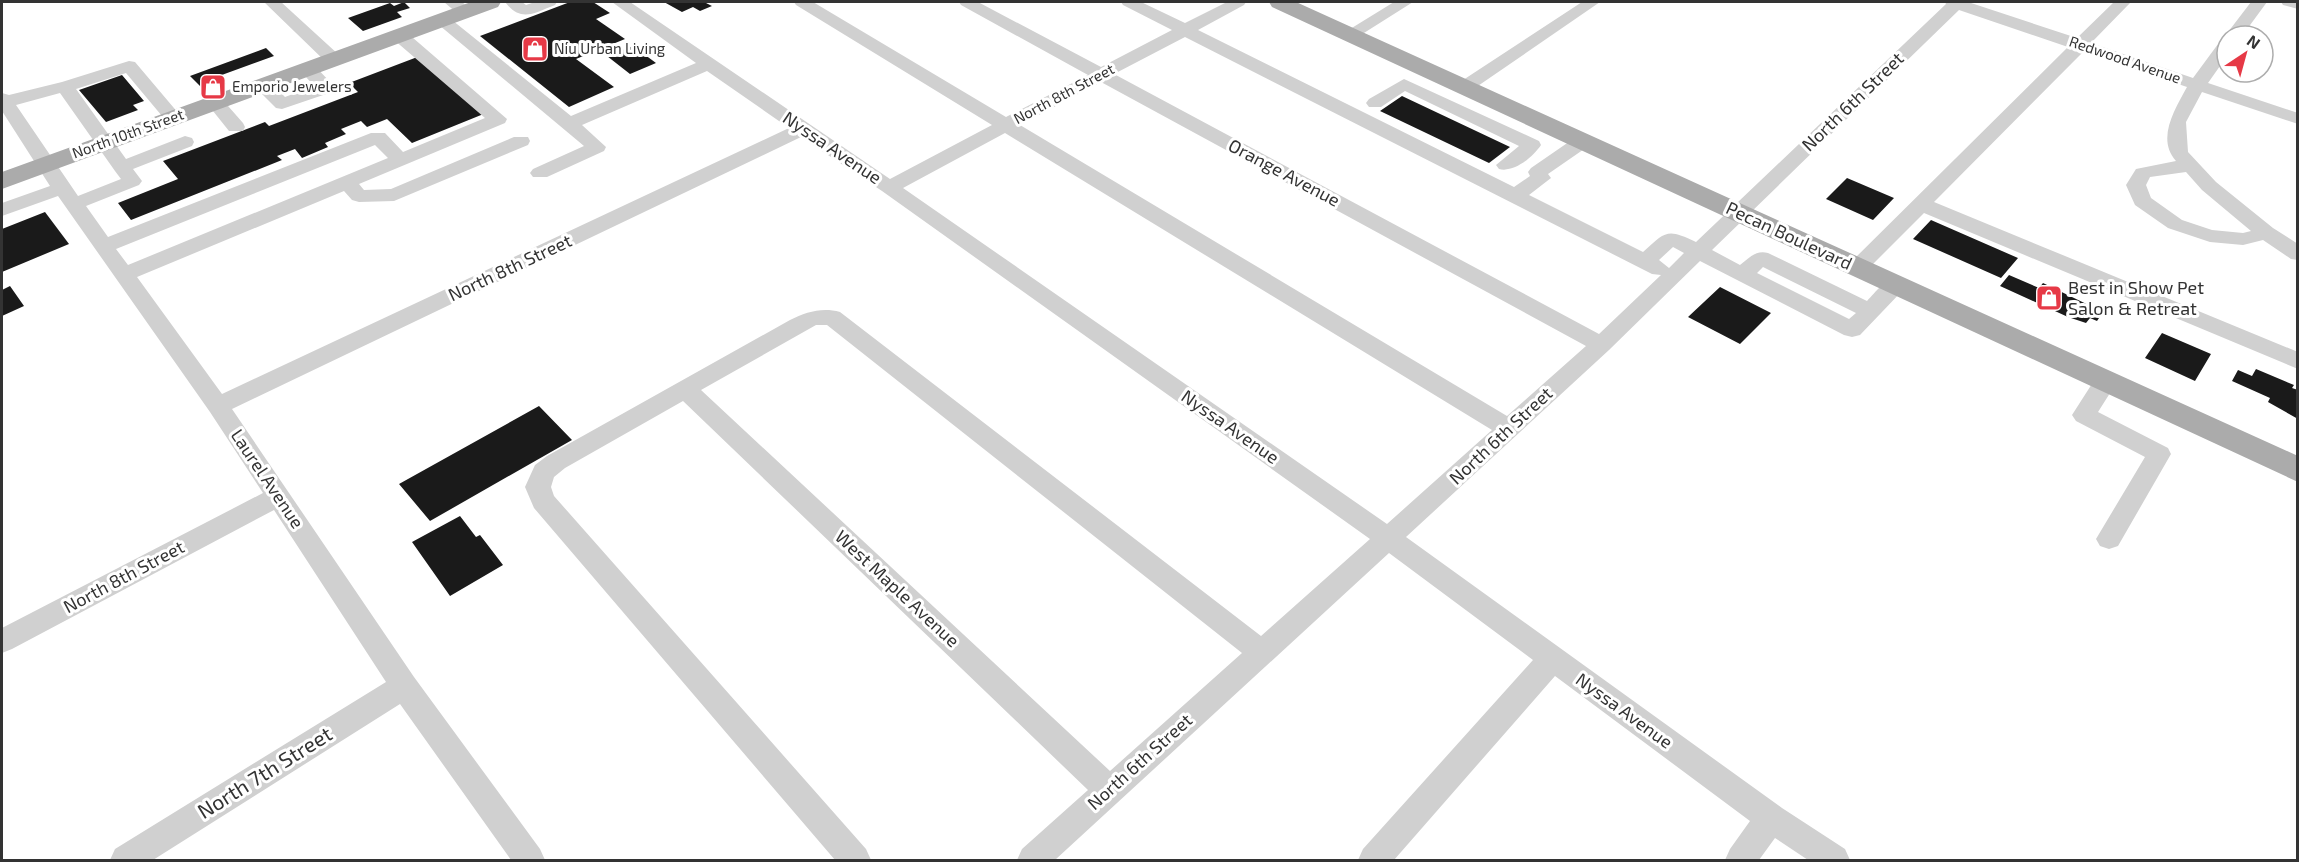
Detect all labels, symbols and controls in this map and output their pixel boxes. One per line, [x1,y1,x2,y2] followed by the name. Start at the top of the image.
[2215,24,2275,84] north arrow
[2244,30,2264,53] text: N
[2067,31,2184,87] street label: Redwood Avenue
[520,34,550,64] shop icon: Niu Urban Living
[554,39,666,57] place label: Niu Urban Living
[1797,47,1908,155] street label: North 6th Street
[1010,59,1117,127] street label: North 8th Street
[198,72,228,102] shop icon: Emporio Jewelers
[232,77,352,95] place label: Emporio Jewelers
[69,104,186,162] street label: North 10th Street
[779,106,886,188] street label: Nyssa Avenue
[1225,134,1344,211] street label: Orange Avenue
[1723,196,1856,274] street label: Pecan Boulevard
[444,229,575,305] street label: North 8th Street
[2068,276,2204,319] place label: Best in Show Pet Salon & Retreat
[2034,283,2064,313] shop icon: Best in Show Pet Salon & Retreat
[1444,382,1557,489] street label: North 6th Street
[1177,384,1284,468] street label: Nyssa Avenue
[227,425,309,532] street label: Laurel Avenue
[831,525,964,651] street label: West Maple Avenue
[59,535,188,617] street label: North 8th Street
[1572,668,1677,753] street label: Nyssa Avenue
[1083,708,1196,814] street label: North 6th Street
[192,720,336,823] street label: North 7th Street

